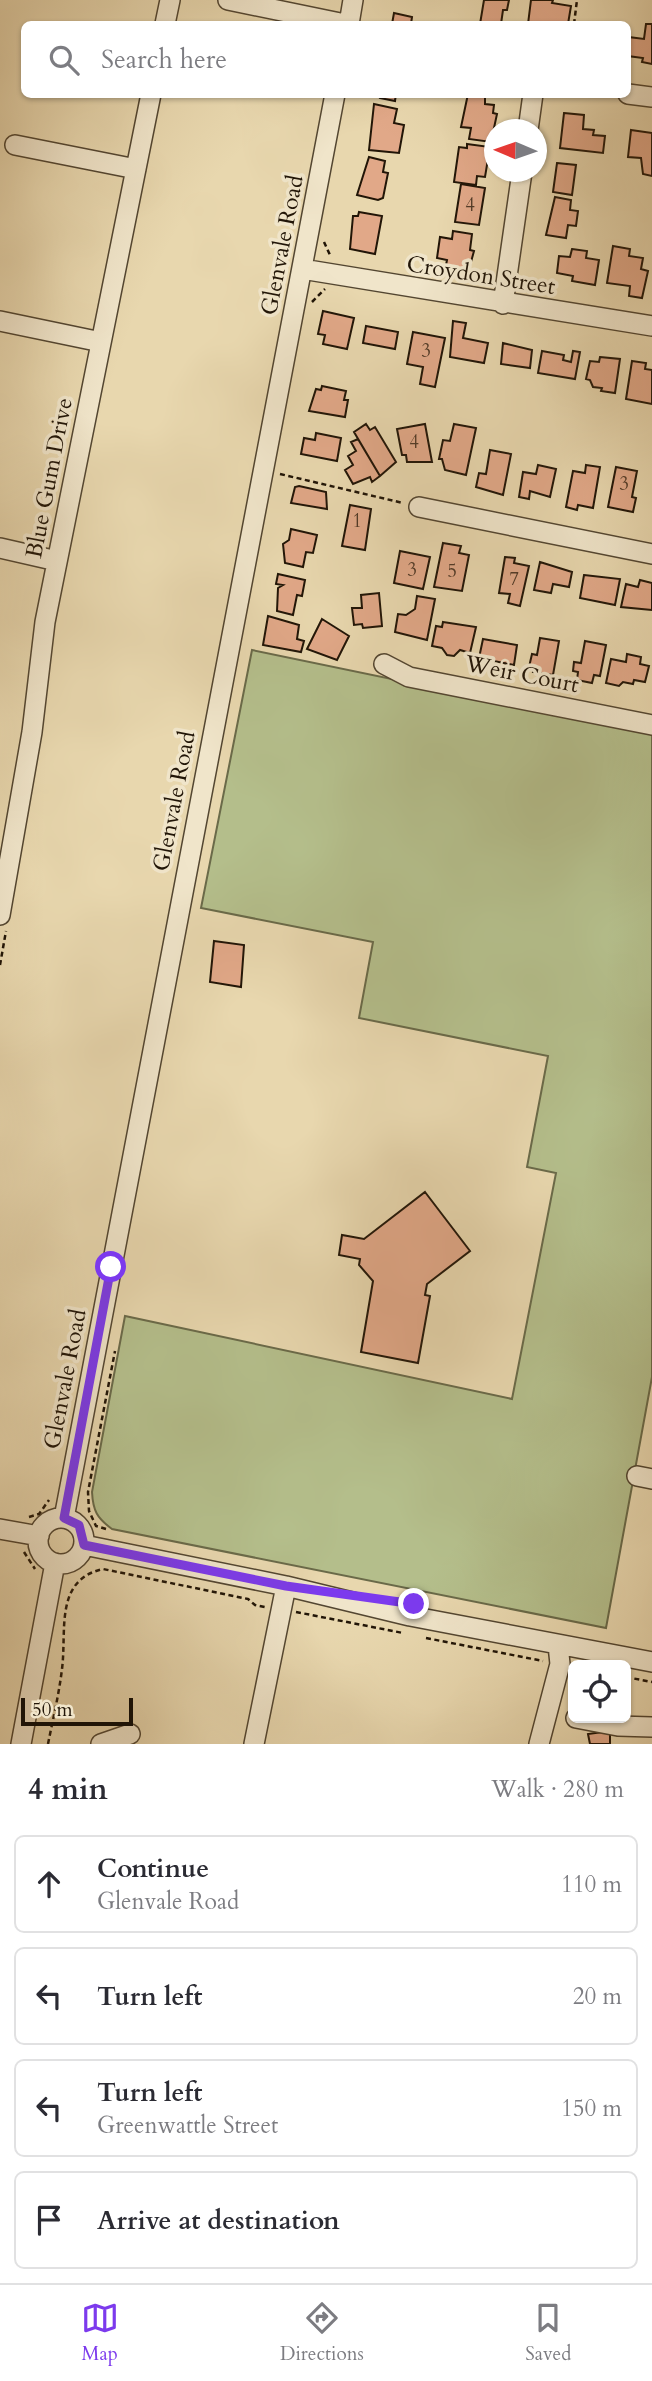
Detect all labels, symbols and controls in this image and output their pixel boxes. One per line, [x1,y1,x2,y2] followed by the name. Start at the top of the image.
[21,21,631,98] search box
[45,41,83,79] icon: search
[101,42,227,77] text: Search here
[484,119,547,182] north arrow
[253,172,311,318] street label: Glenvale Road
[465,192,475,218] house number: 4
[405,248,557,302] street label: Croydon Street
[421,338,431,364] house number: 3
[18,395,80,561] street label: Blue Gum Drive
[409,429,419,455] house number: 4
[619,471,629,497] house number: 3
[352,508,362,534] house number: 1
[407,557,417,583] house number: 3
[447,558,457,584] house number: 5
[509,566,519,592] house number: 7
[462,648,581,700] street label: Weir Court
[145,728,203,874] street label: Glenvale Road
[95,1251,126,1282] route start
[36,1306,94,1452] street label: Glenvale Road
[398,1588,429,1619] route end
[568,1660,631,1723] map controls
[568,1660,631,1723] button: locate
[21,1695,133,1727] scale bar
[32,1697,73,1723] text: 50 m
[28,1769,108,1810] text: 4 min
[491,1774,624,1805] text: Walk · 280 m
[97,1851,209,1886] text: Continue
[30,1865,68,1903] icon: ahead
[561,1869,622,1900] text: 110 m
[97,1886,239,1917] text: Glenvale Road
[30,1977,68,2015] icon: left
[97,1979,202,2014] text: Turn left
[573,1981,622,2012] text: 20 m
[97,2075,202,2110] text: Turn left
[30,2089,68,2127] icon: left
[561,2093,622,2124] text: 150 m
[97,2110,278,2141] text: Greenwattle Street
[30,2201,68,2239] icon: arrive
[97,2203,340,2238] text: Arrive at destination
[81,2299,119,2367] tab: Map
[280,2299,364,2367] tab: Directions
[525,2299,571,2367] tab: Saved

